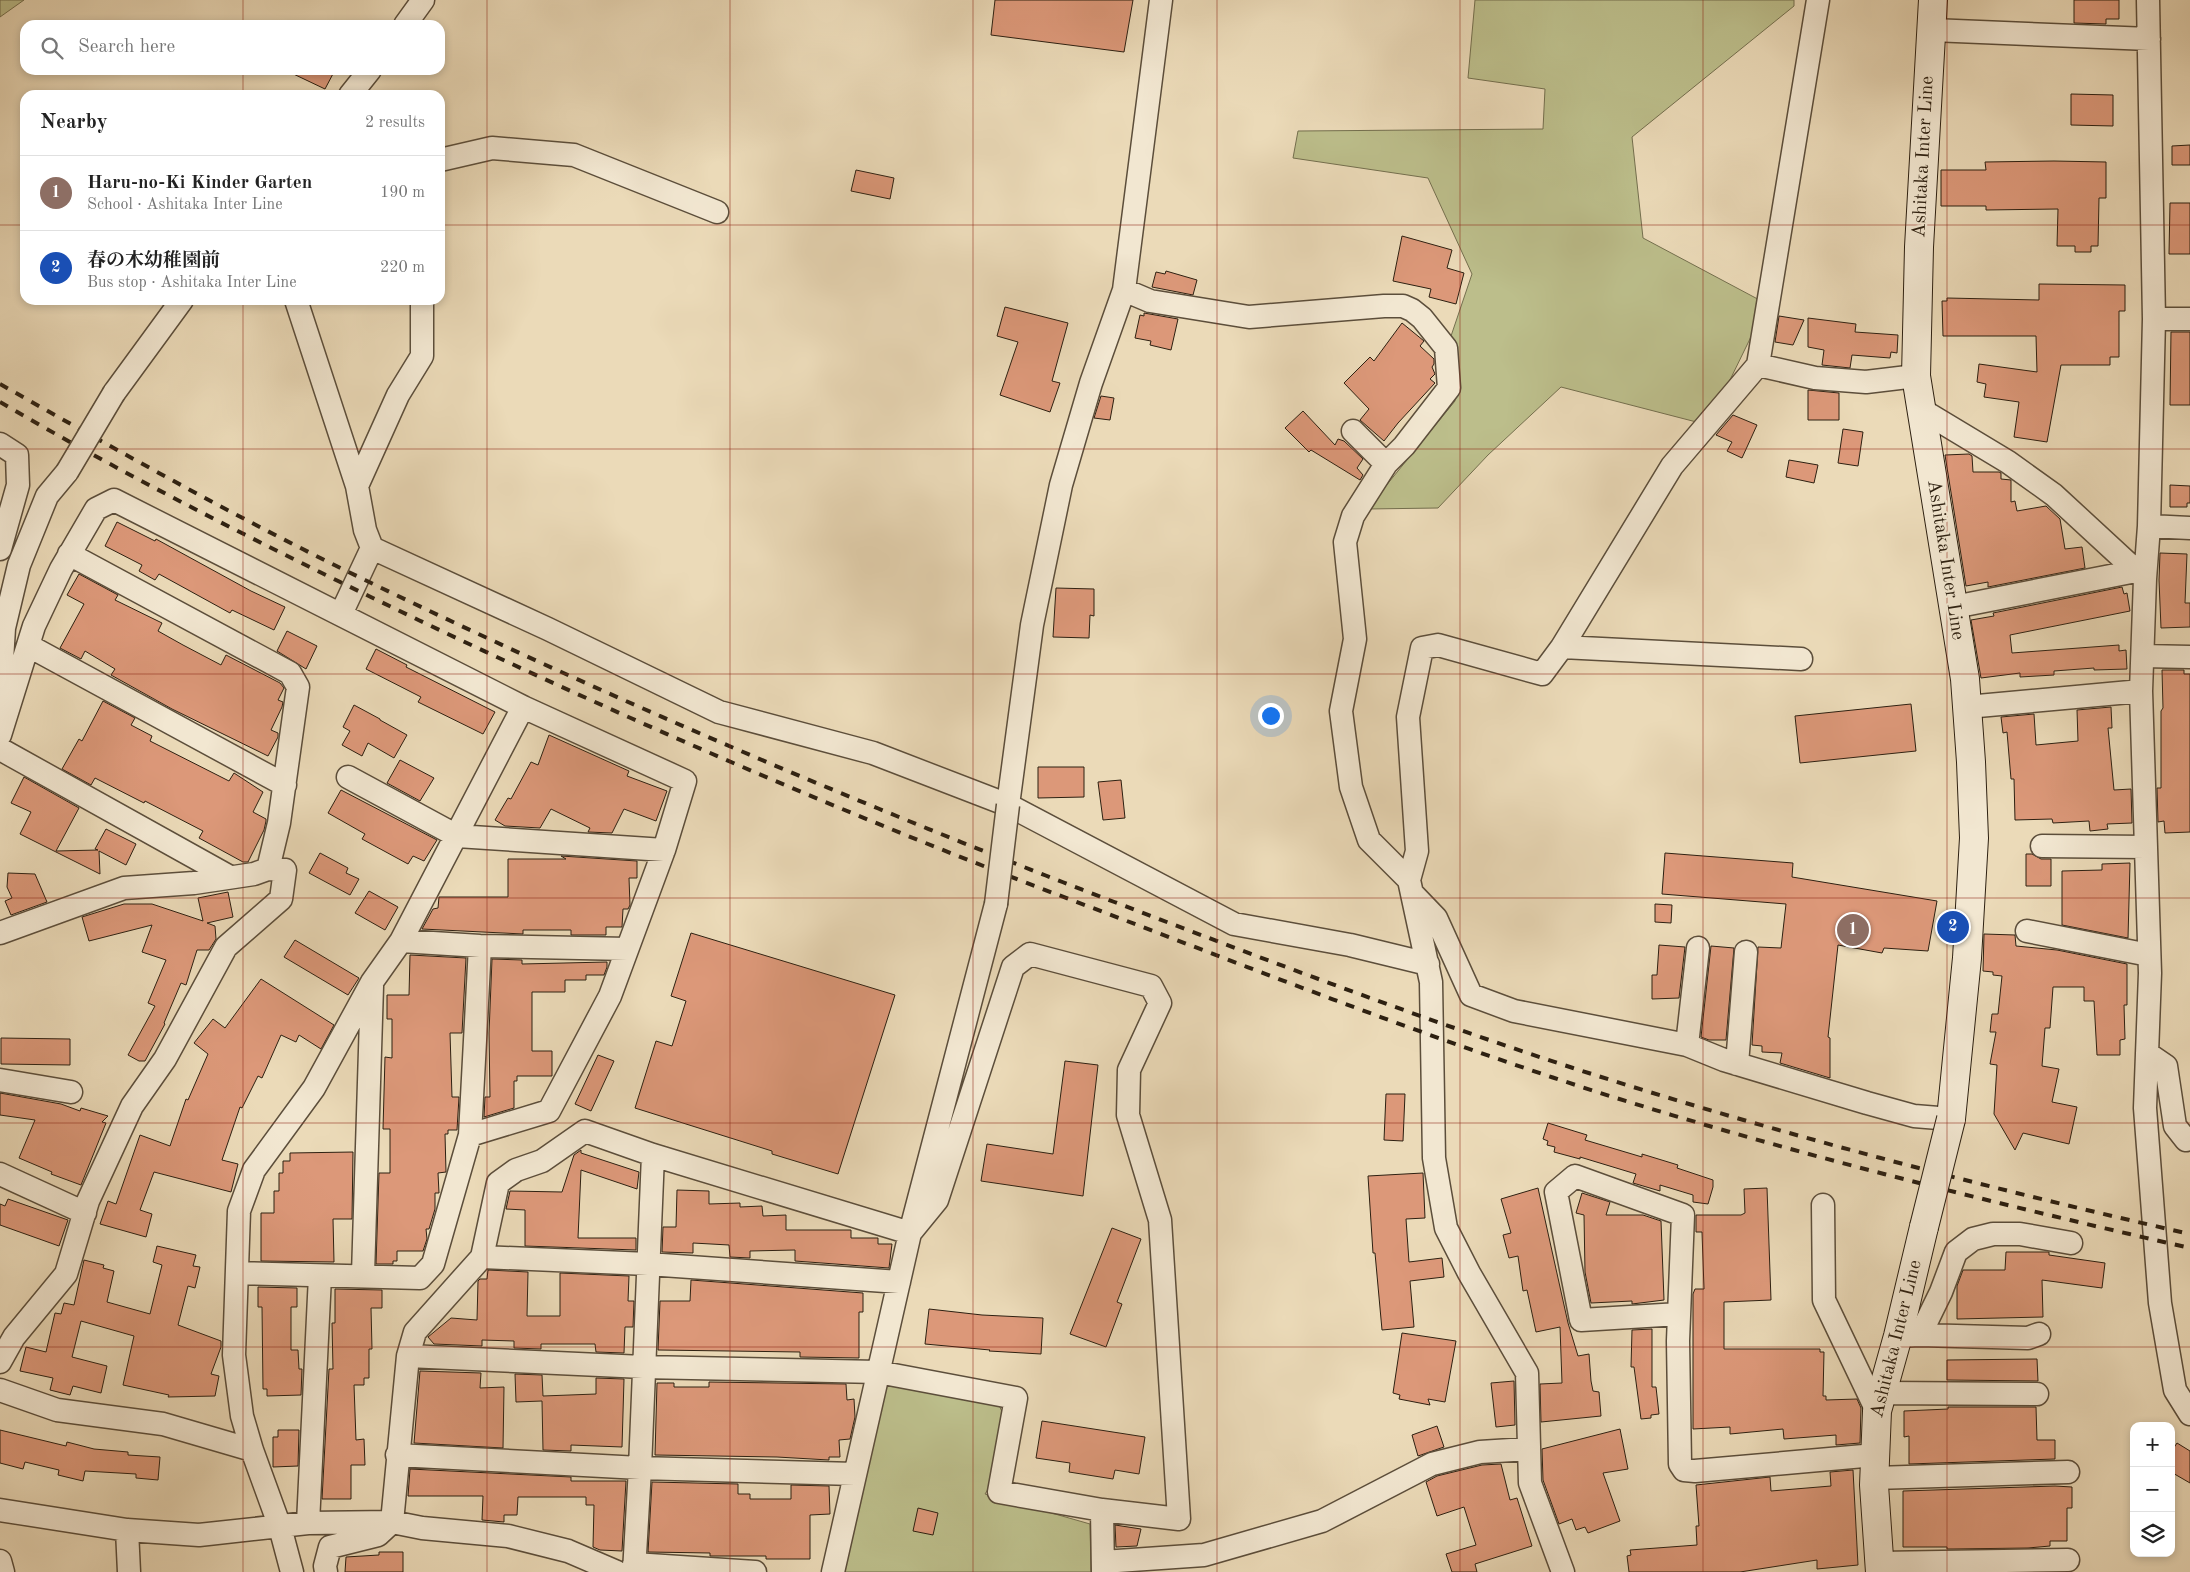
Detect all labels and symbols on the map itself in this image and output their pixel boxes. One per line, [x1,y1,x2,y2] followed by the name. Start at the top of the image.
[1910,76,1938,238] street label: Ashitaka Inter Line
[1923,479,1967,641] street label: Ashitaka Inter Line
[1258,703,1284,729] your location
[1937,908,1969,946] pin: 2
[1837,911,1869,949] pin: 1
[1868,1258,1926,1420] street label: Ashitaka Inter Line

